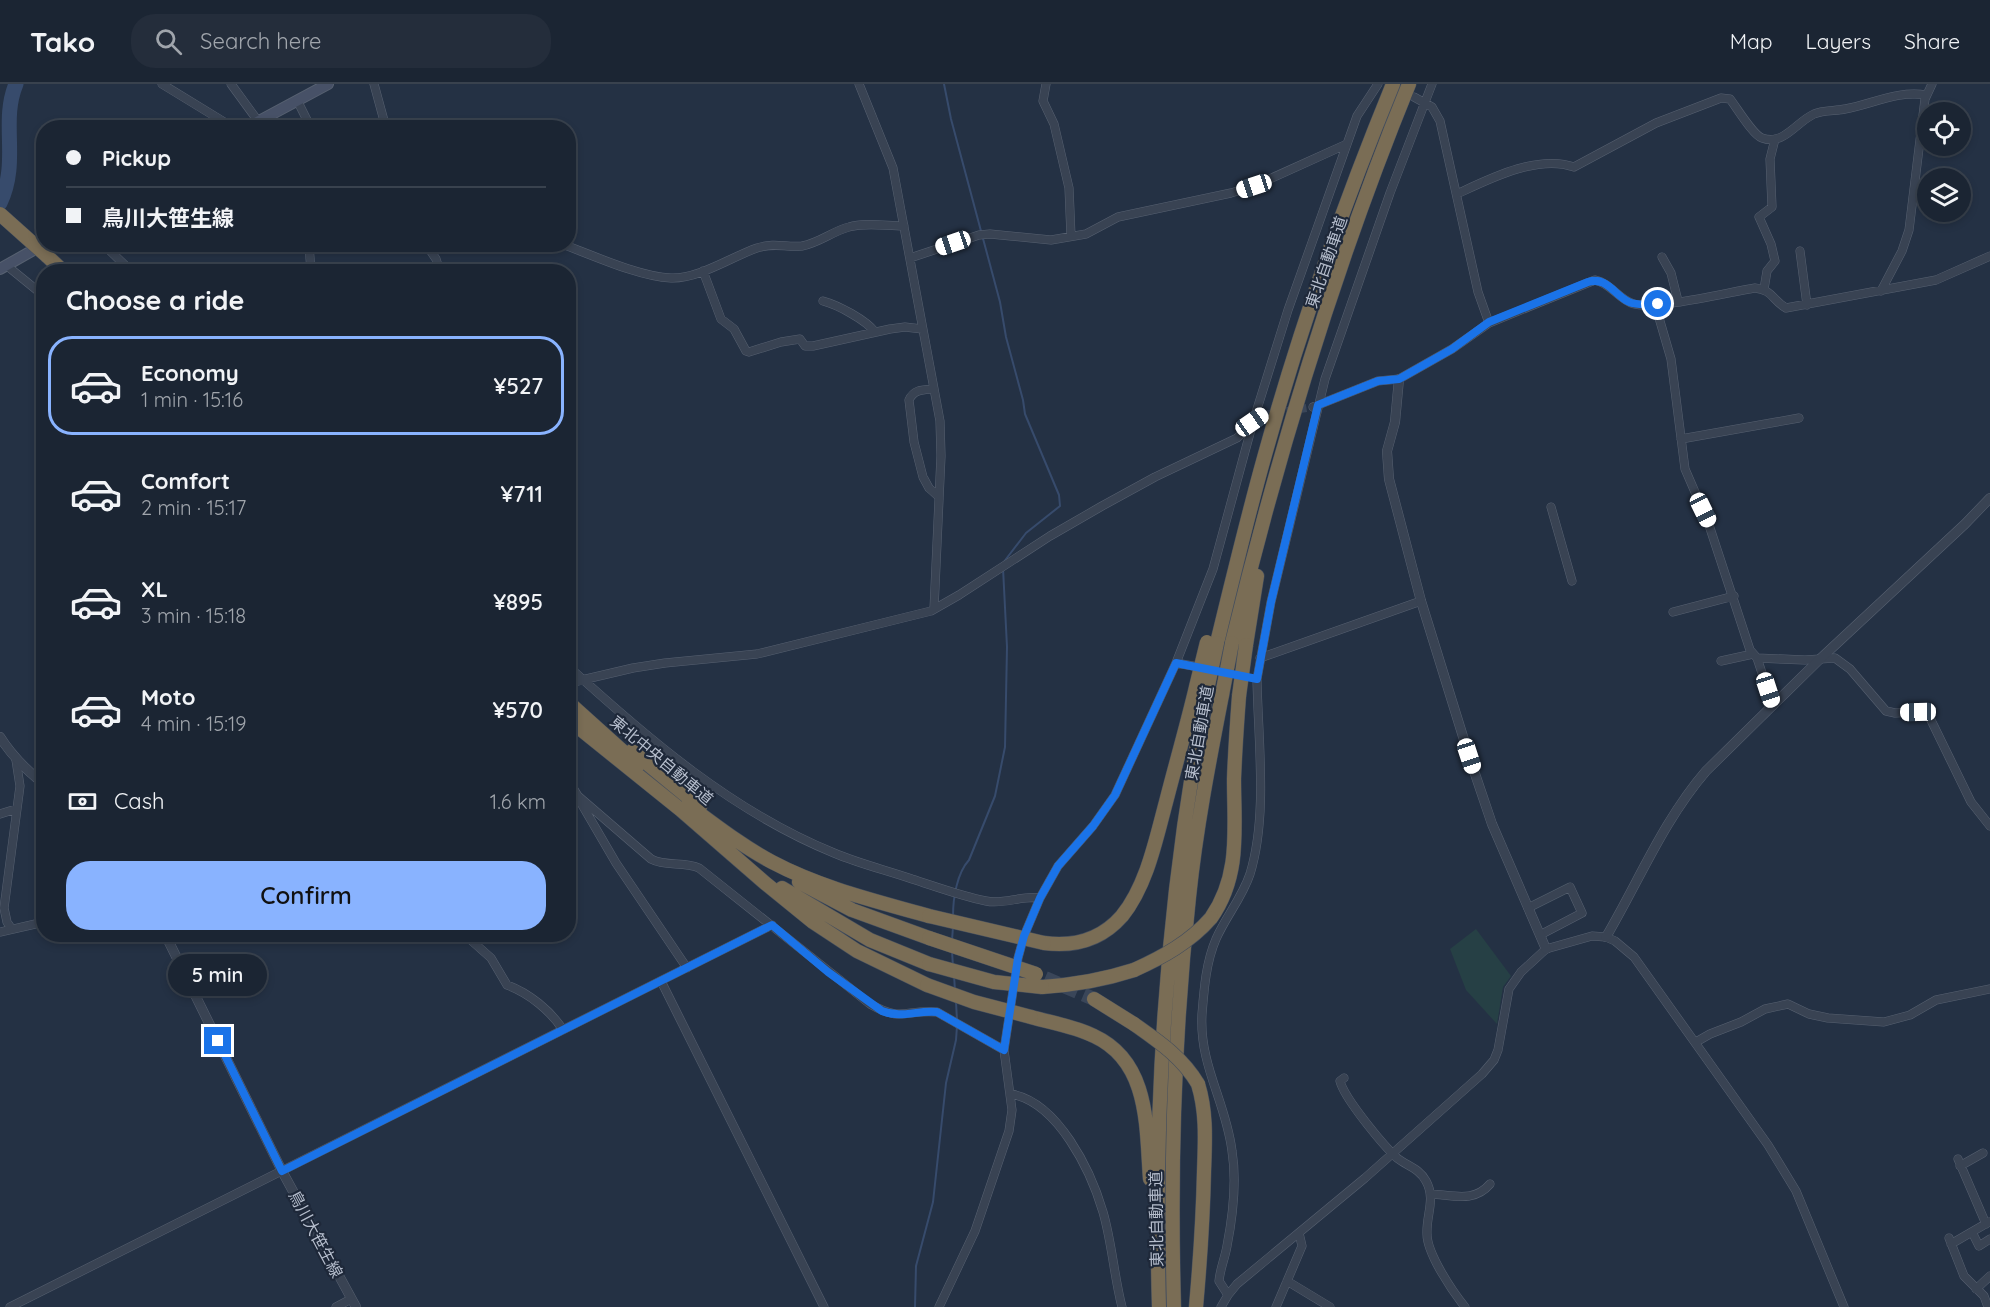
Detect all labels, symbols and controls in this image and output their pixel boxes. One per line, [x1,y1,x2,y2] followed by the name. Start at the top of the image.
[131,14,551,68] search box
[30,24,95,59] text: Tako
[152,25,185,58] icon: search
[200,27,322,55] text: Search here
[1730,28,1773,54] text: Map
[1806,28,1871,54] text: Layers
[1904,28,1960,54] text: Share
[1917,102,1971,222] map controls
[1917,102,1971,156] button: locate
[102,144,171,172] text: Pickup
[1917,168,1971,222] button: layers
[1234,172,1274,200] car
[102,204,234,232] text: 鳥川大笹生線
[1301,213,1351,311] street label: 東北自動車道
[933,229,973,257] car
[66,283,244,317] text: Choose a ride
[1644,290,1671,317] route start
[69,359,123,413] icon: car
[141,359,239,387] text: Economy
[494,372,543,400] text: ¥527
[141,387,243,412] text: 1 min · 15:16
[1232,404,1272,440] car
[69,467,123,521] icon: car
[141,467,230,495] text: Comfort
[501,480,543,508] text: ¥711
[1687,490,1719,530] car
[141,495,246,520] text: 2 min · 15:17
[69,575,123,629] icon: car
[141,575,168,603] text: XL
[493,588,543,616] text: ¥895
[141,603,246,628] text: 3 min · 15:18
[1754,670,1782,710] car
[69,683,123,737] icon: car
[141,683,195,711] text: Moto
[1181,684,1217,782] street label: 東北自動車道
[493,696,543,724] text: ¥570
[1900,703,1936,721] car
[141,711,247,736] text: 4 min · 15:19
[607,711,717,809] street label: 東北中央自動車道
[1455,736,1483,776] car
[66,785,99,818] icon: cash
[114,787,165,815] text: Cash
[490,789,546,814] text: 1.6 km
[66,861,546,930] button: Confirm
[168,954,268,996] callout: 5 min
[192,962,243,987] text: 5 min
[204,1027,231,1054] route end
[1145,1171,1167,1267] street label: 東北自動車道
[285,1187,347,1281] street label: 鳥川大笹生線

